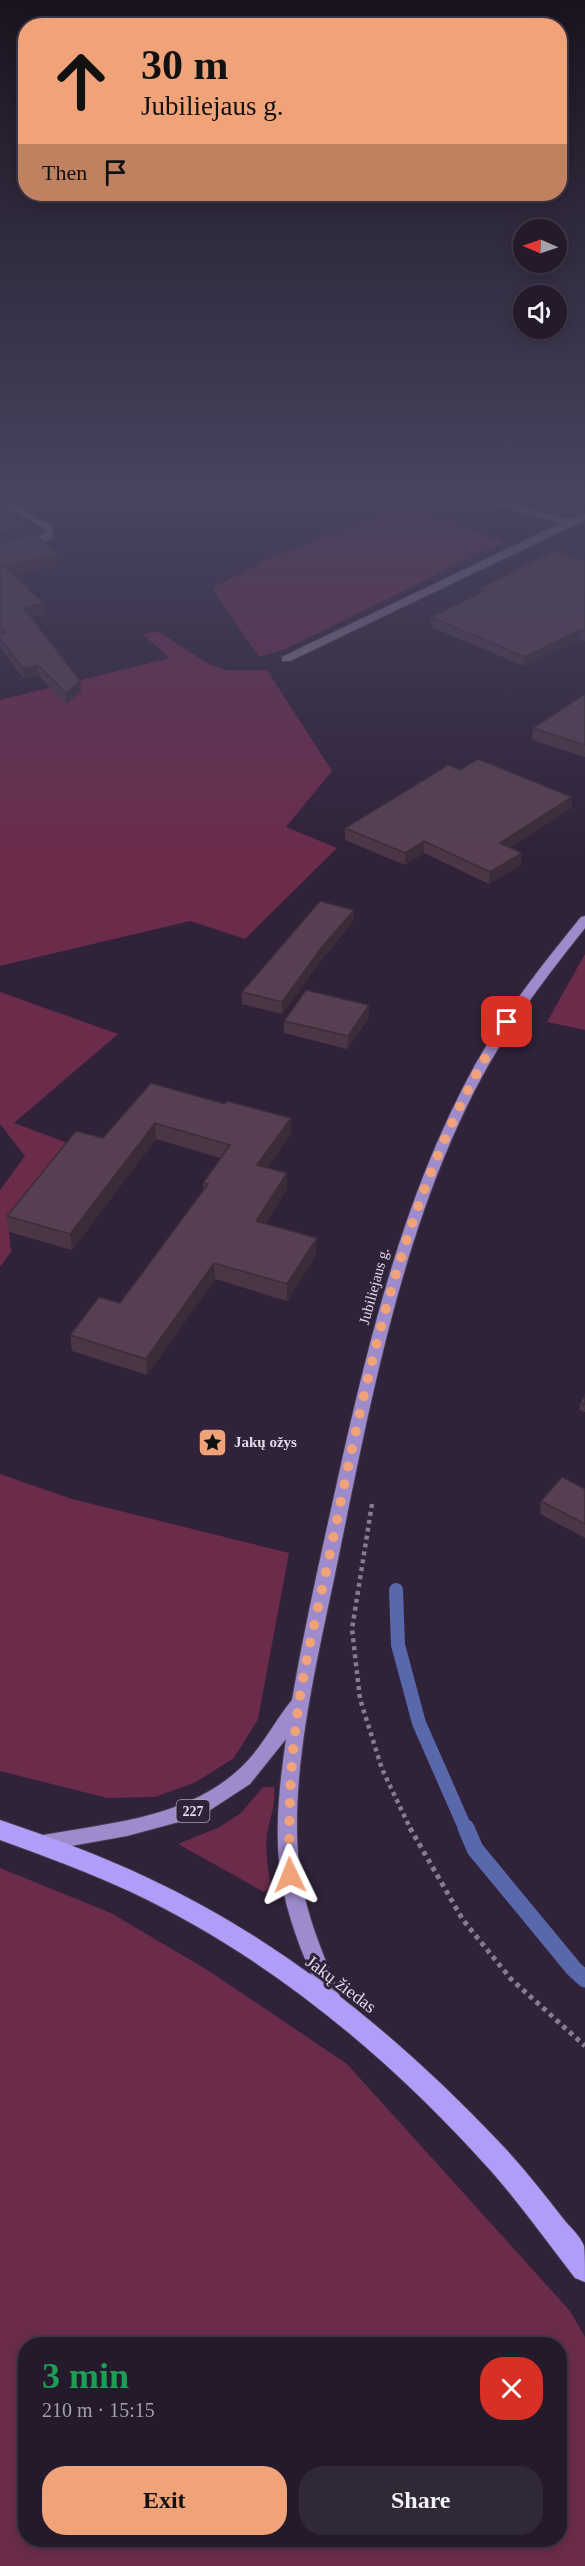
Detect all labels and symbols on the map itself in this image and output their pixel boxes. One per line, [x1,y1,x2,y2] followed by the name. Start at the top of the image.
[513,219,567,273] north arrow
[481,996,532,1047] pin
[356,1246,392,1326] street label: Jubiliejaus g.
[197,1426,229,1458] place icon: Jakų ožys
[234,1434,297,1450] place label: Jakų ožys
[176,1800,210,1822] road number: 227
[258,1843,322,1907] position arrow
[302,1951,380,2017] street label: Jakų žiedas

